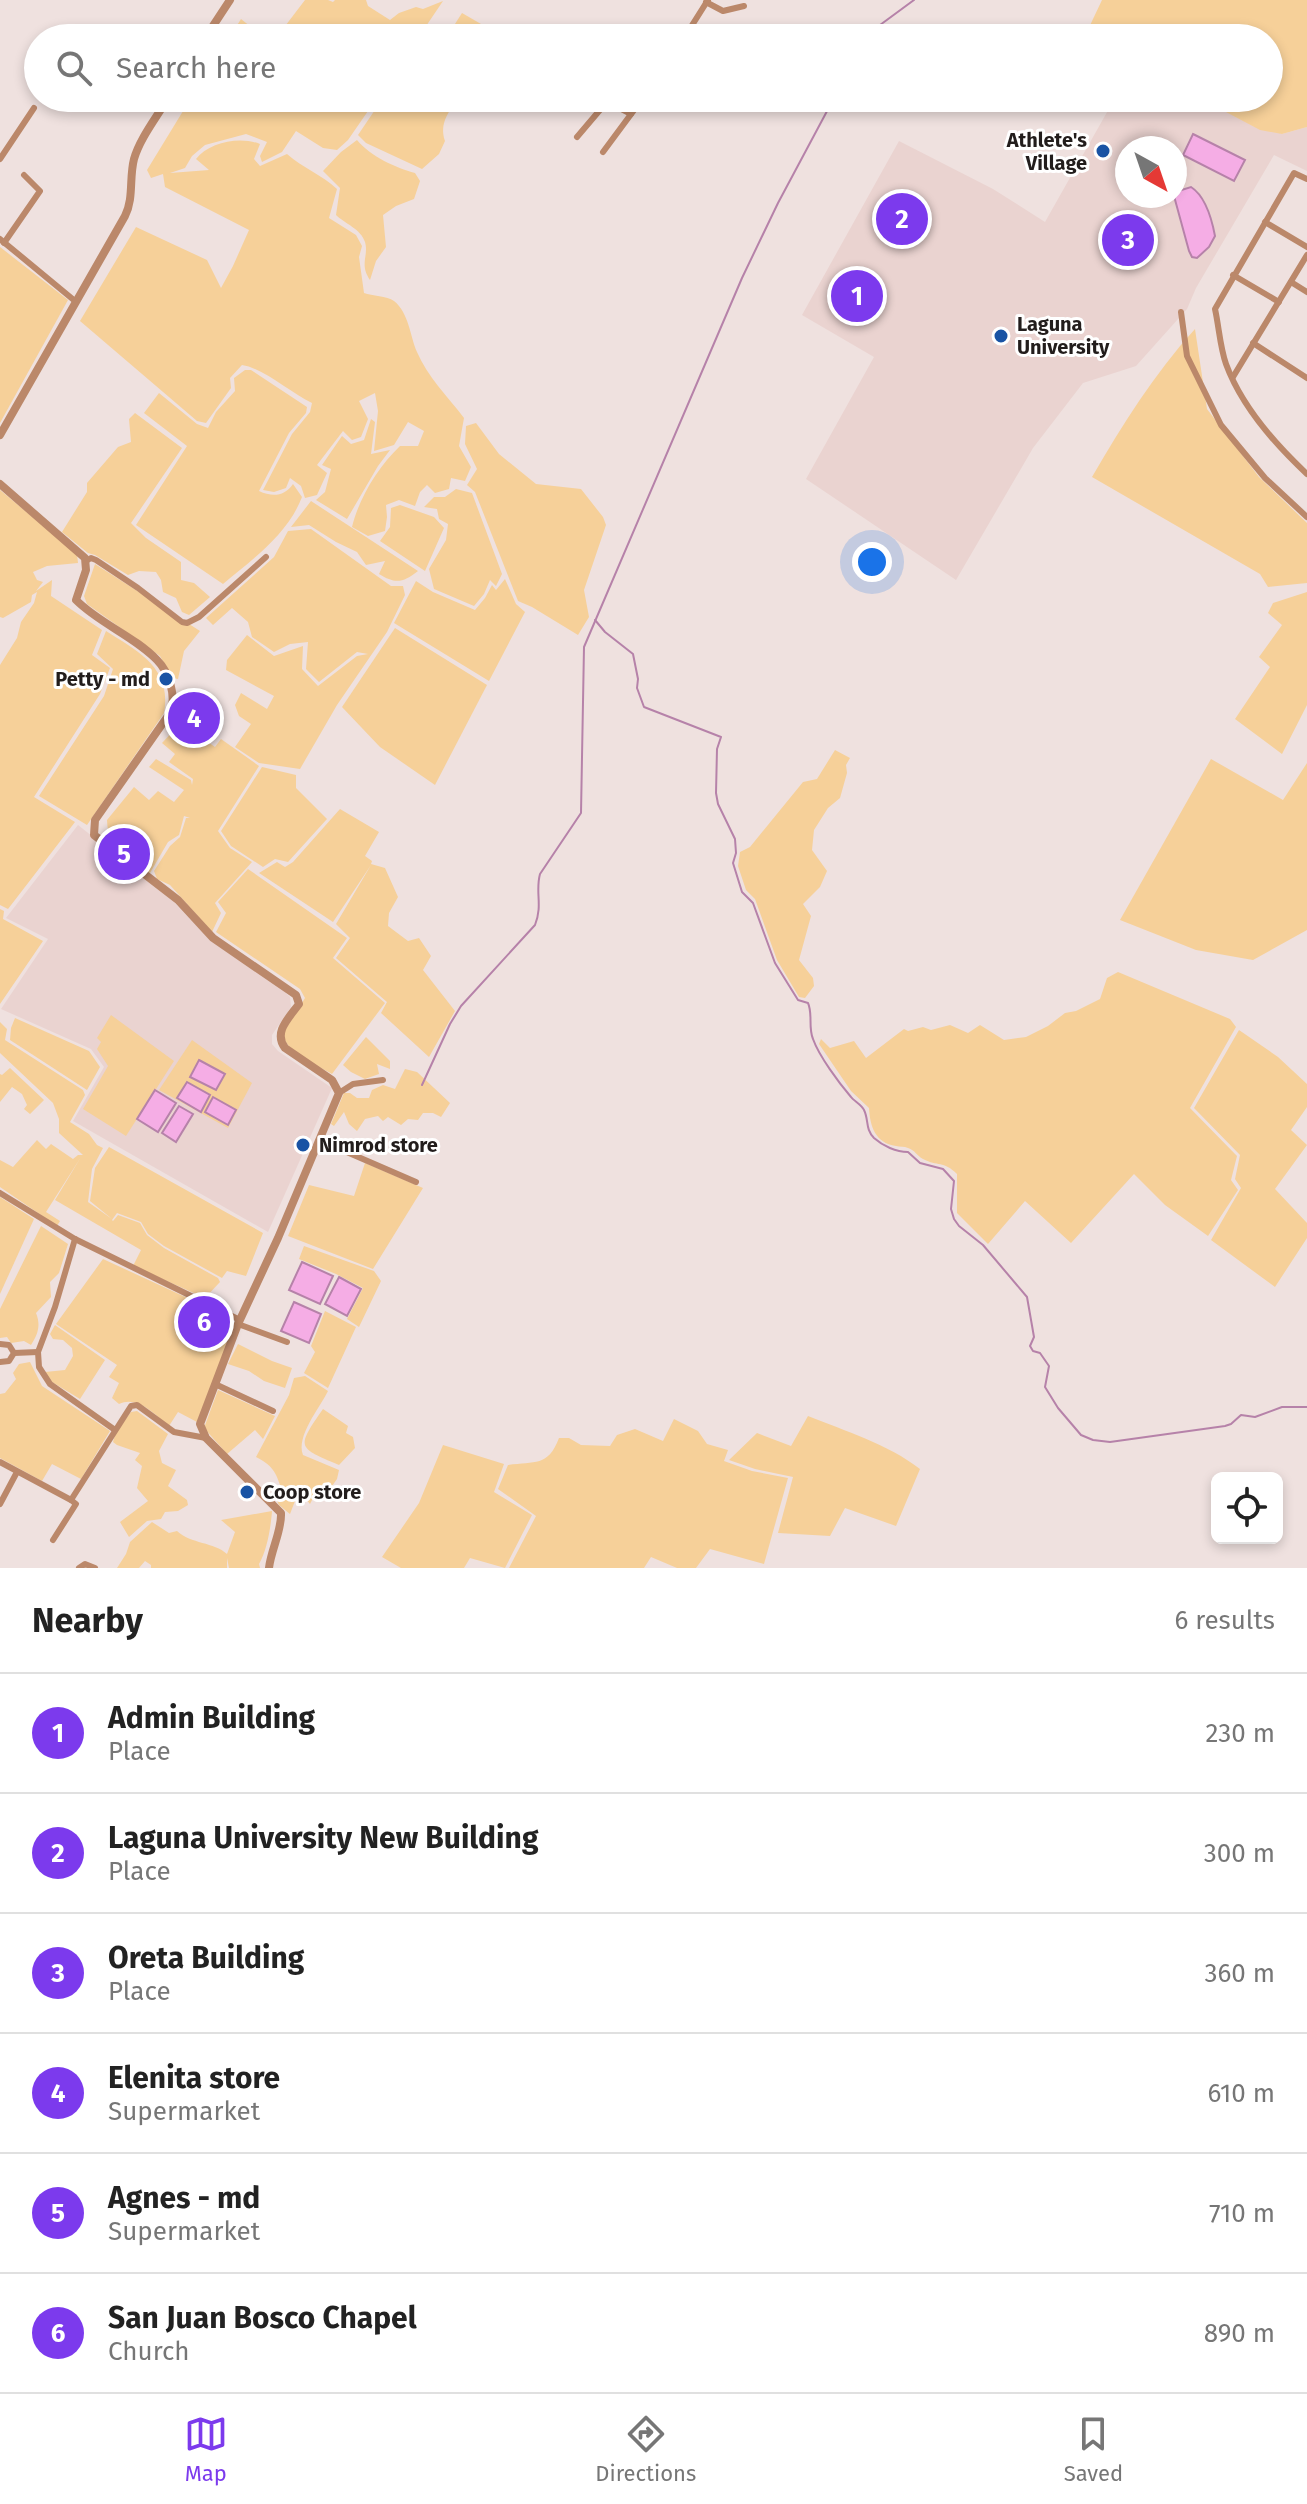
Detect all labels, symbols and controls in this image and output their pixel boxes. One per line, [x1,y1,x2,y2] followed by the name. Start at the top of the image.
[24,24,1283,112] search box
[52,46,96,90] icon: search
[116,50,276,86] text: Search here
[1006,128,1087,175] place label: Athlete's Village
[1115,136,1187,208] north arrow
[1094,142,1112,160] marker: Athlete's Village
[876,189,928,249] pin: 2
[1102,210,1154,270] pin: 3
[831,266,883,326] pin: 1
[1017,312,1110,359] place label: Laguna University
[992,327,1010,345] marker: Laguna University
[852,542,892,582] your location
[55,667,150,691] place label: Petty - md
[157,670,175,688] marker: Petty - md
[168,688,220,748] pin: 4
[98,824,150,884] pin: 5
[319,1133,438,1157] place label: Nimrod store
[294,1136,312,1154] marker: Nimrod store
[178,1292,230,1352] pin: 6
[1211,1472,1283,1544] map controls
[1211,1472,1283,1544] button: locate
[263,1480,361,1504] place label: Coop store
[238,1483,256,1501] marker: Coop store
[32,1600,143,1641] text: Nearby
[1174,1605,1275,1636] text: 6 results
[108,1700,315,1736] text: Admin Building
[52,1718,64,1749] text: 1
[1206,1718,1275,1749] text: 230 m
[108,1736,171,1767] text: Place
[108,1820,538,1856] text: Laguna University New Building
[51,1838,65,1869] text: 2
[1204,1838,1275,1869] text: 300 m
[108,1856,171,1887] text: Place
[108,1940,304,1976] text: Oreta Building
[51,1958,65,1989] text: 3
[1204,1958,1275,1989] text: 360 m
[108,1976,171,2007] text: Place
[108,2060,280,2096] text: Elenita store
[51,2078,65,2109] text: 4
[1207,2078,1275,2109] text: 610 m
[108,2096,260,2127] text: Supermarket
[108,2180,260,2216] text: Agnes - md
[51,2198,65,2229] text: 5
[1209,2198,1275,2229] text: 710 m
[108,2216,260,2247] text: Supermarket
[108,2300,417,2336] text: San Juan Bosco Chapel
[51,2318,65,2349] text: 6
[1204,2318,1275,2349] text: 890 m
[108,2336,190,2367] text: Church
[184,2412,228,2487] tab: Map
[595,2412,696,2487] tab: Directions
[1064,2412,1123,2487] tab: Saved

